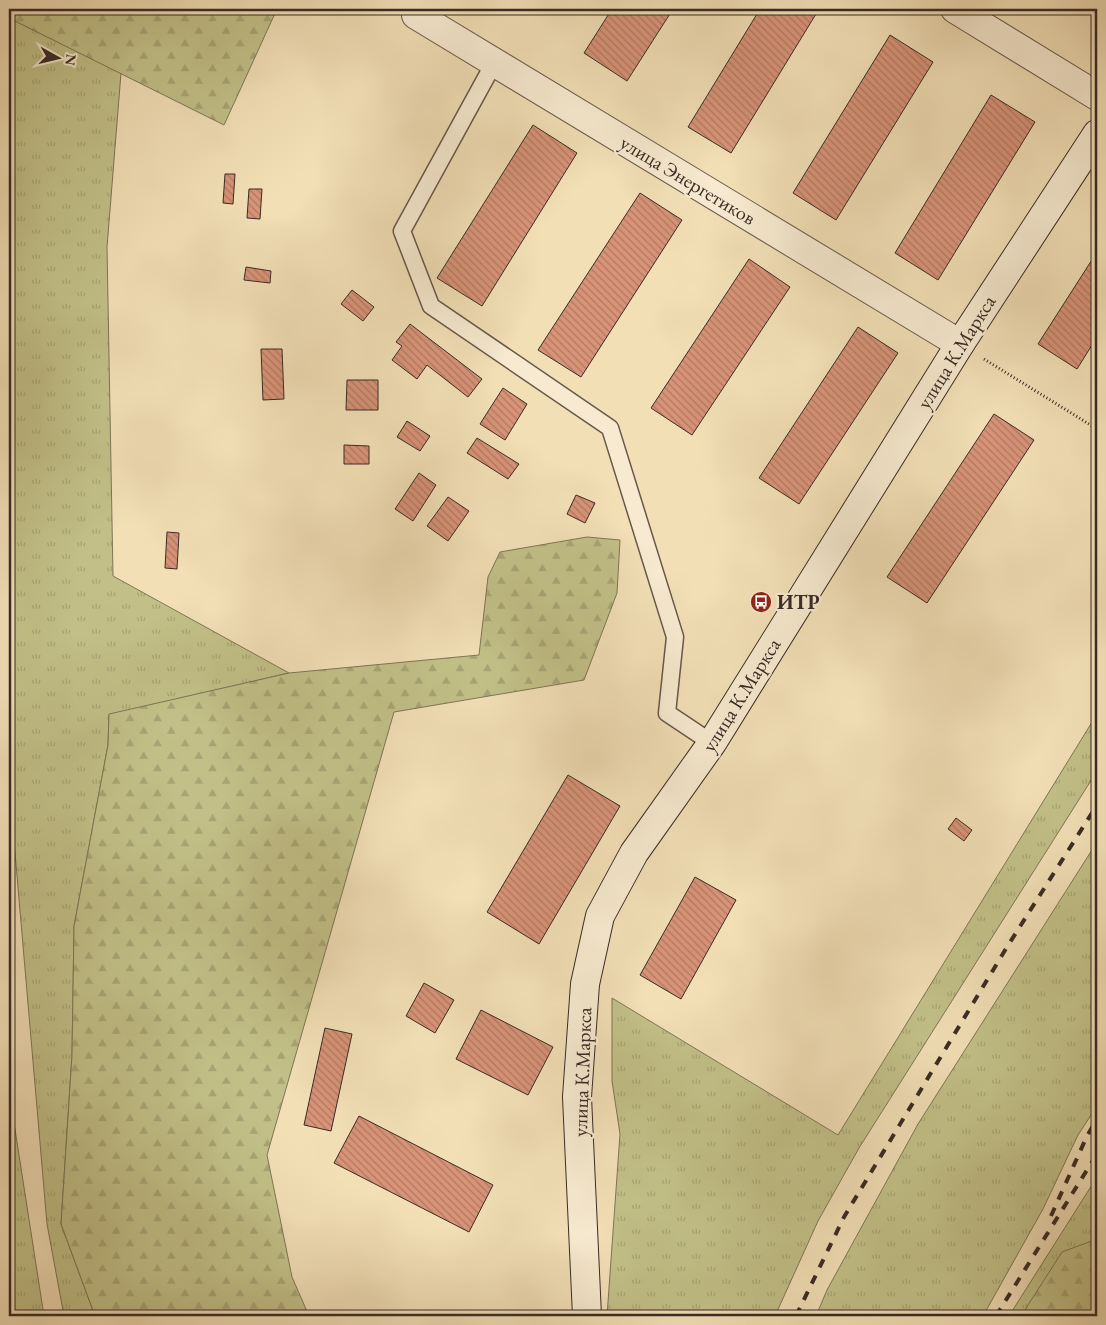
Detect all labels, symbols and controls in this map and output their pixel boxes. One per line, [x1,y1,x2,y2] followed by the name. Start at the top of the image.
[32,32,82,82] north arrow
[61,53,81,67] text: N
[616,129,760,231] street label: улица Энергетиков
[911,290,1001,414] street label: улица К.Маркса
[777,589,820,615] place label: ИТР
[749,590,773,614] bus stop icon: ИТР
[696,633,786,757] street label: улица К.Маркса
[567,1007,597,1137] street label: улица К.Маркса

